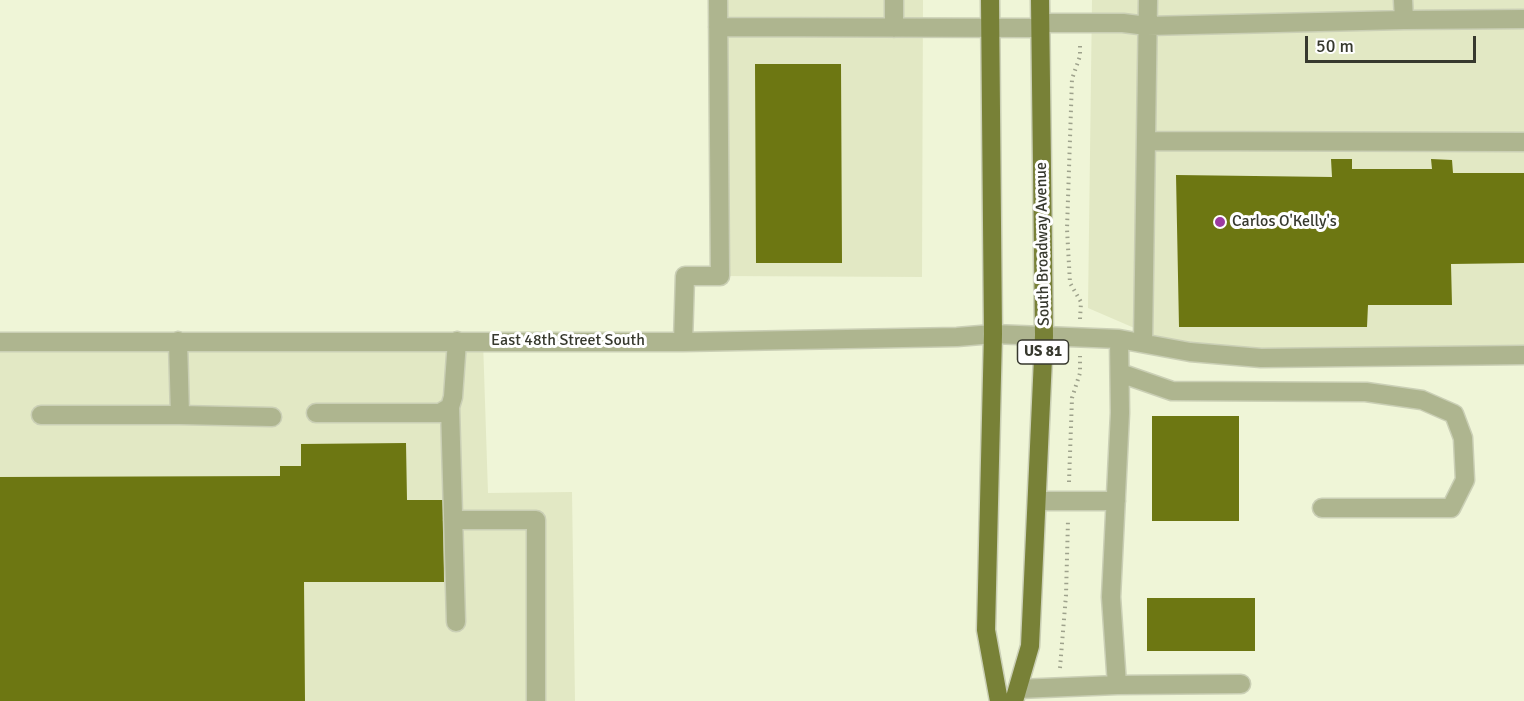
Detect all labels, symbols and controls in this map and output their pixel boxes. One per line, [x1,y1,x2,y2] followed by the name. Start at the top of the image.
[1308,24,1479,62] scale bar
[1316,35,1354,57] text: 50 m
[1032,162,1054,326] street label: South Broadway Avenue
[1232,212,1337,232] place label: Carlos O'Kelly's
[1213,215,1227,229] marker: Carlos O'Kelly's
[491,331,645,351] street label: East 48th Street South
[1018,340,1068,364] road number: US 81

